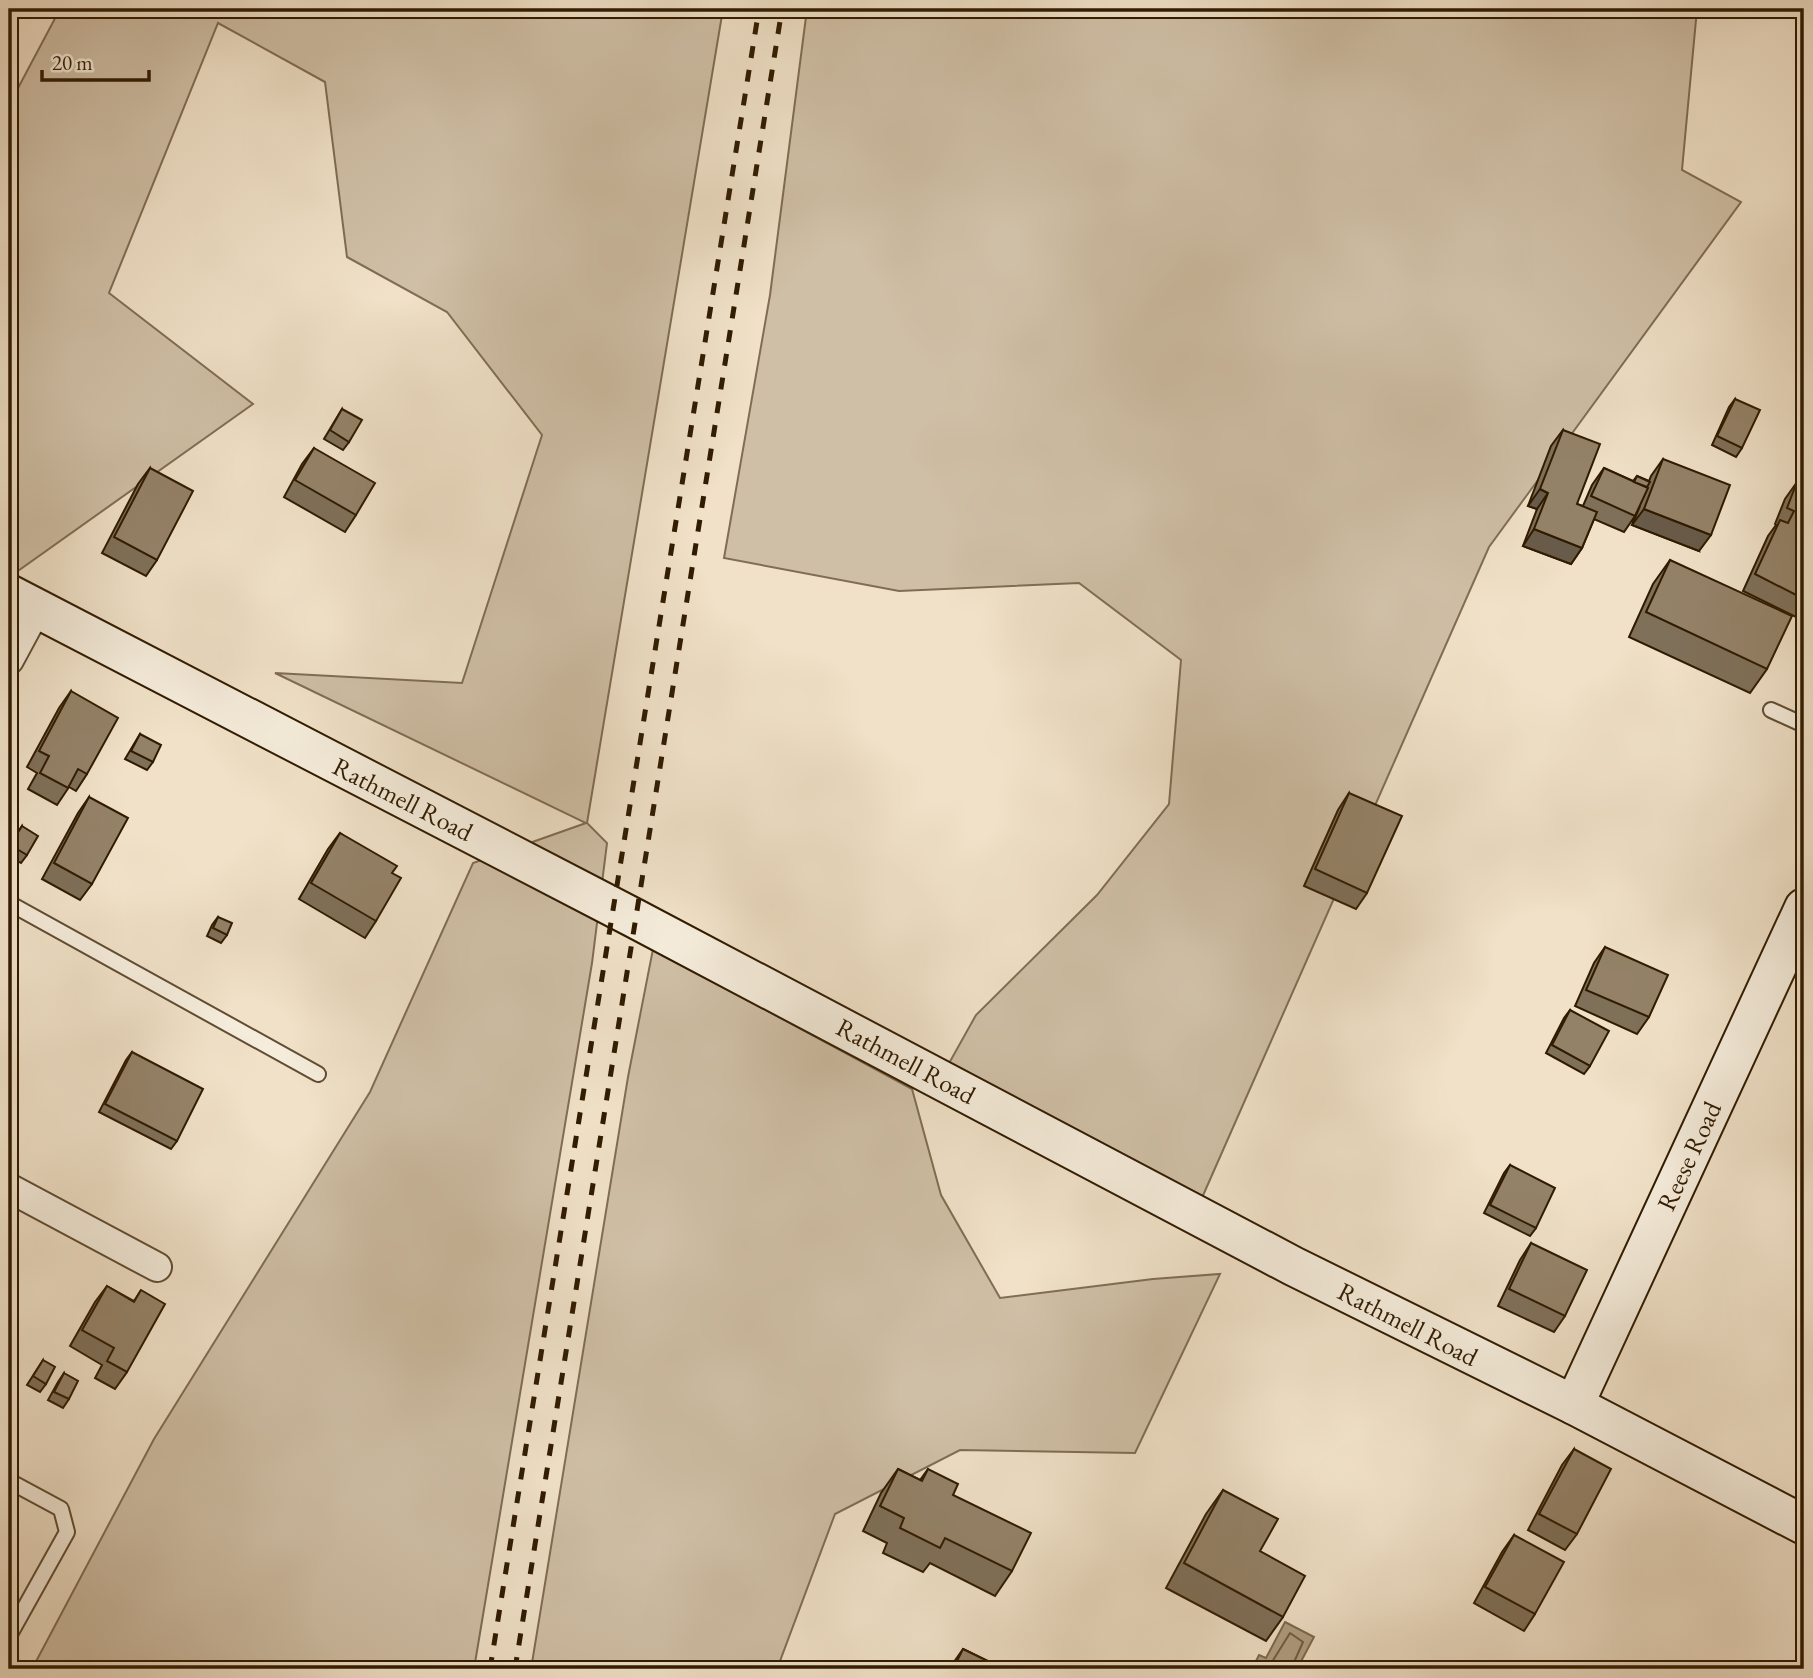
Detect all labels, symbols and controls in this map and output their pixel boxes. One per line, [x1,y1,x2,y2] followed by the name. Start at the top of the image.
[42,38,149,82] scale bar
[52,49,93,76] text: 20 m
[327,749,480,849] street label: Rathmell Road
[831,1010,982,1112] street label: Rathmell Road
[1649,1095,1729,1216] street label: Reese Road
[1332,1274,1485,1374] street label: Rathmell Road

